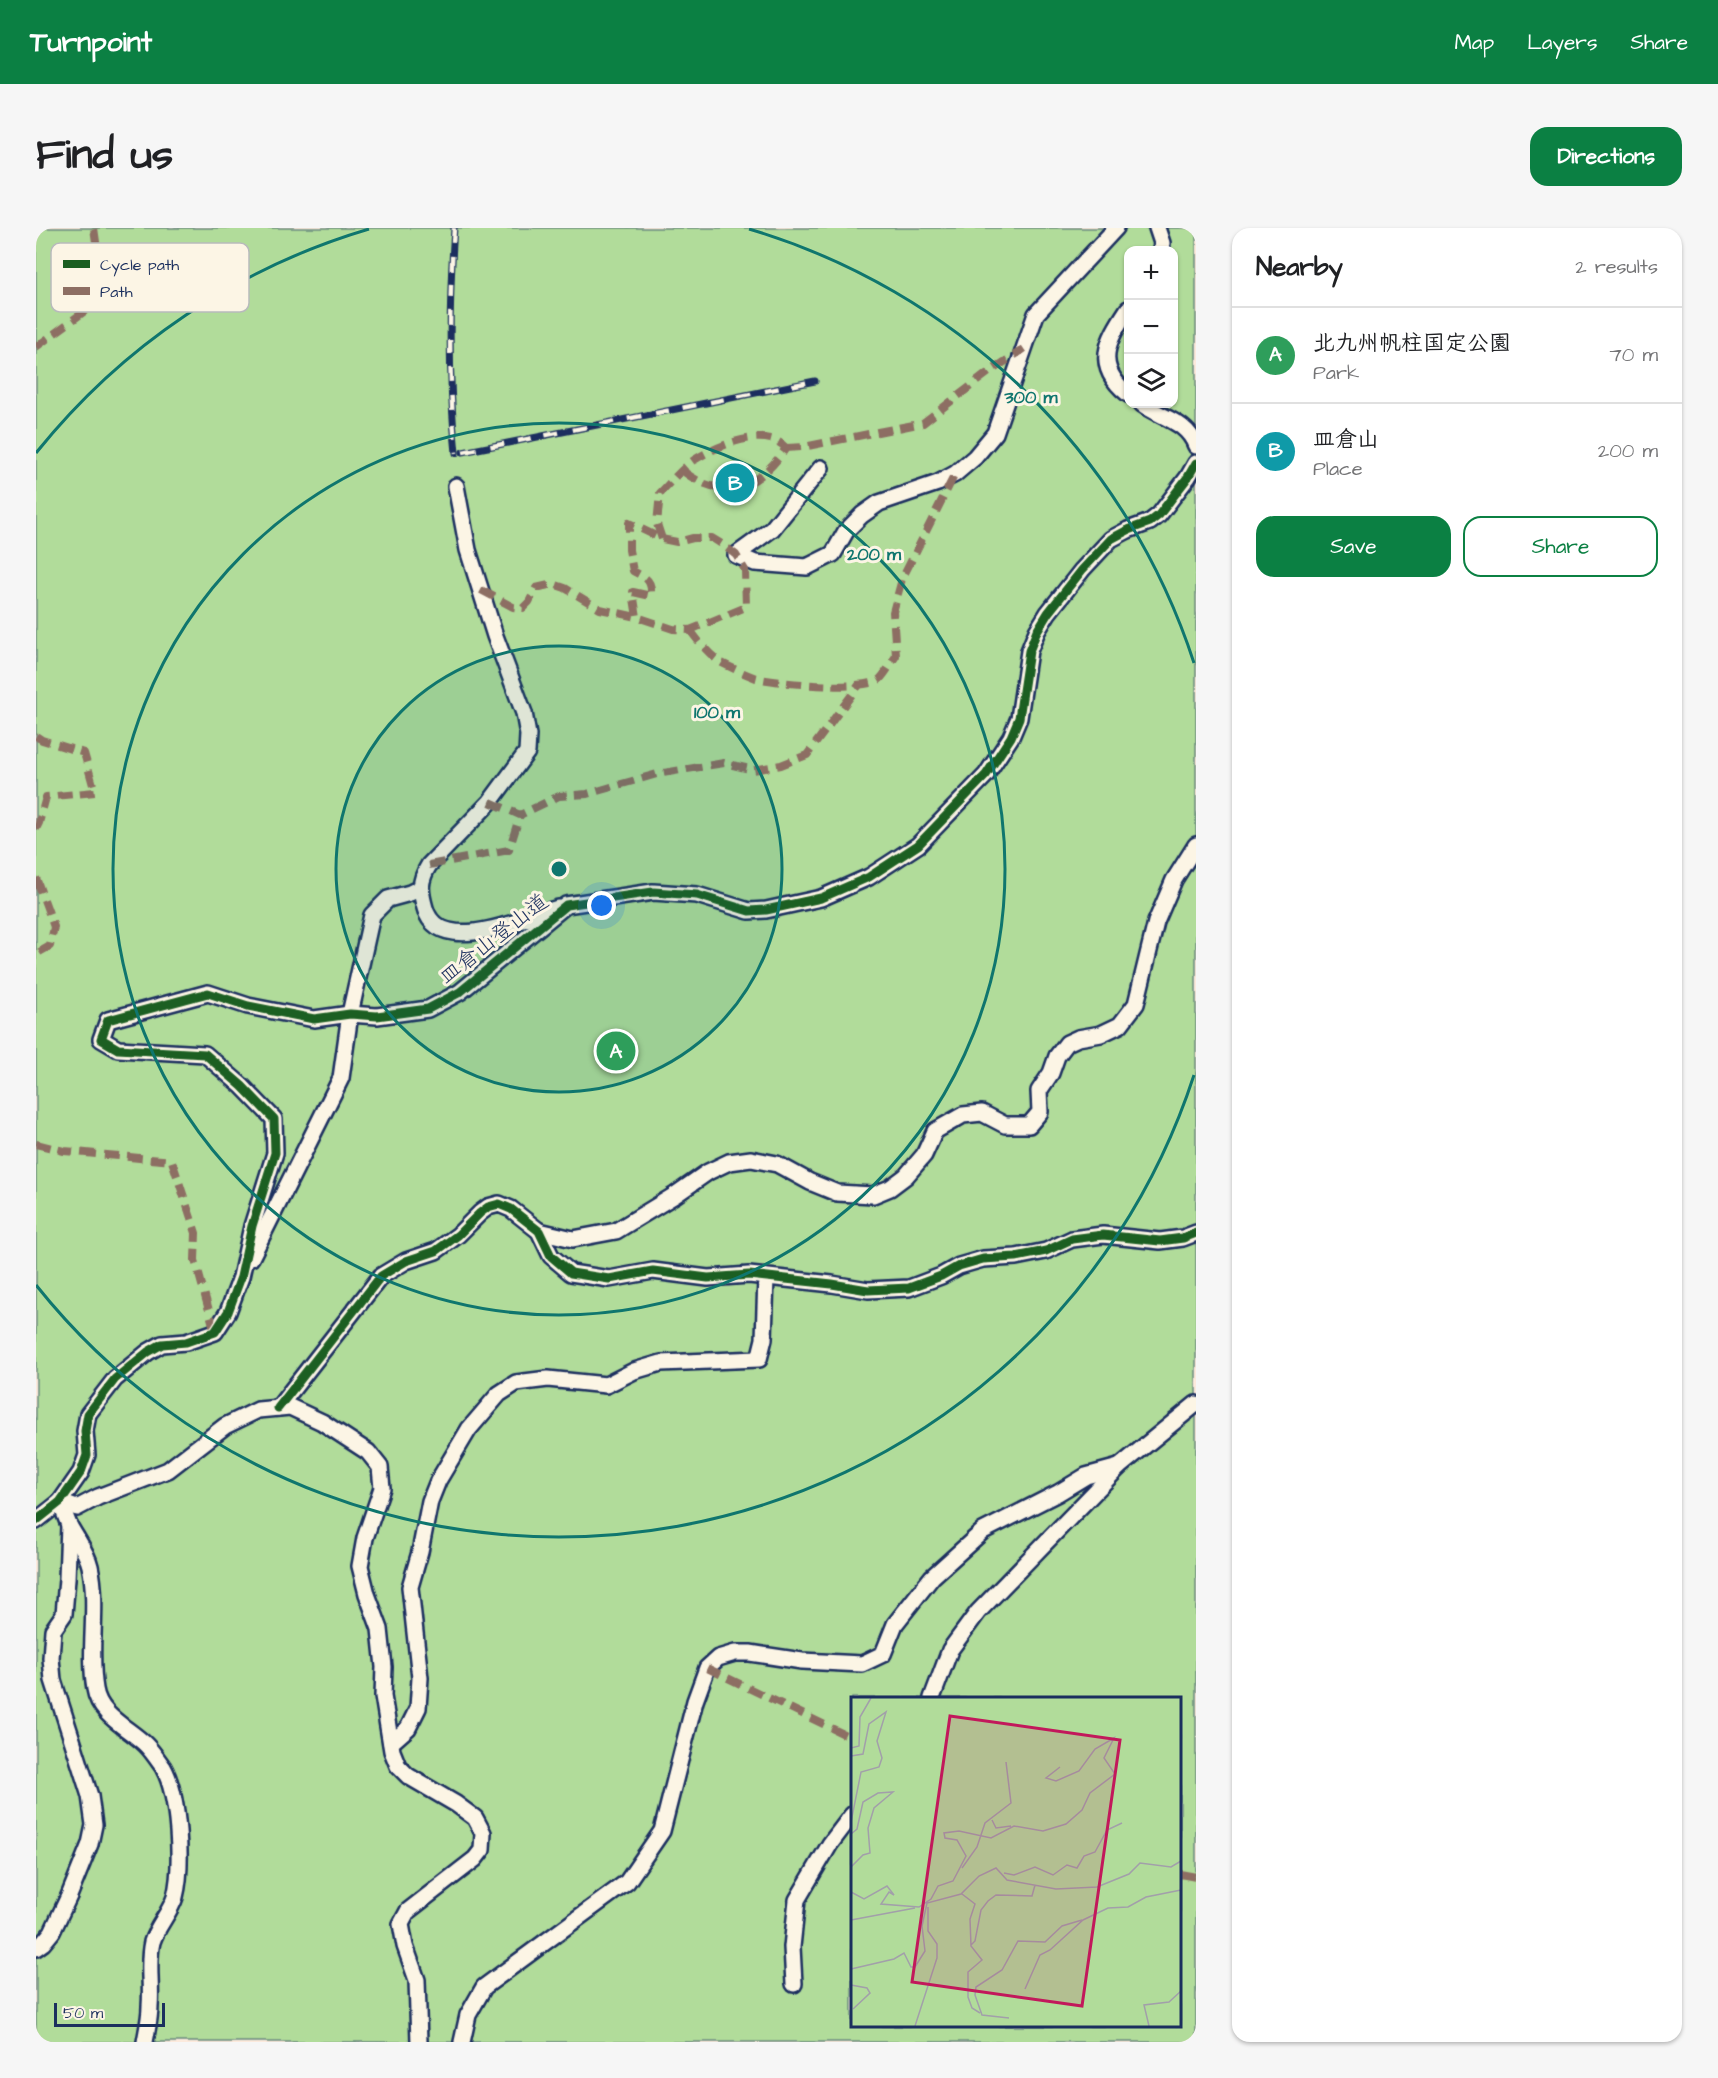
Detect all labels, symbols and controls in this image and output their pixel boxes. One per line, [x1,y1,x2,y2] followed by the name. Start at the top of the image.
[30,23,152,62] text: Turnpoint
[1454,28,1494,57] text: Map
[1527,28,1597,57] text: Layers
[1630,28,1688,57] text: Share
[36,127,173,185] text: Find us
[1530,127,1682,186] button: Directions
[51,243,249,312] legend
[1124,246,1178,408] map controls
[1124,246,1178,300] button: +
[1256,249,1343,285] text: Nearby
[1575,253,1658,281] text: 2 results
[100,254,179,277] text: Cycle path
[100,281,133,303] text: Path
[1124,300,1178,354] button: −
[1313,328,1511,359] text: 北九州帆柱国定公園
[1269,341,1282,369] text: A
[1610,341,1658,369] text: 70 m
[1124,354,1178,408] button: layers
[1313,359,1359,387] text: Park
[1003,385,1059,410] text: 300 m
[1313,424,1379,455] text: 皿倉山
[1268,437,1283,465] text: B
[1598,437,1658,465] text: 200 m
[1313,455,1363,483] text: Place
[716,460,754,506] pin: B
[1256,516,1451,577] button: Save
[1463,516,1658,577] button: Share
[846,542,902,567] text: 200 m
[694,700,741,725] text: 100 m
[549,859,569,879] centre of rings
[432,886,555,992] street label: 皿倉山登山道
[587,891,616,920] your location
[596,1028,636,1074] pin: A
[851,1697,1181,2027] inset map
[54,2000,165,2028] scale bar
[63,2002,103,2024] text: 50 m

